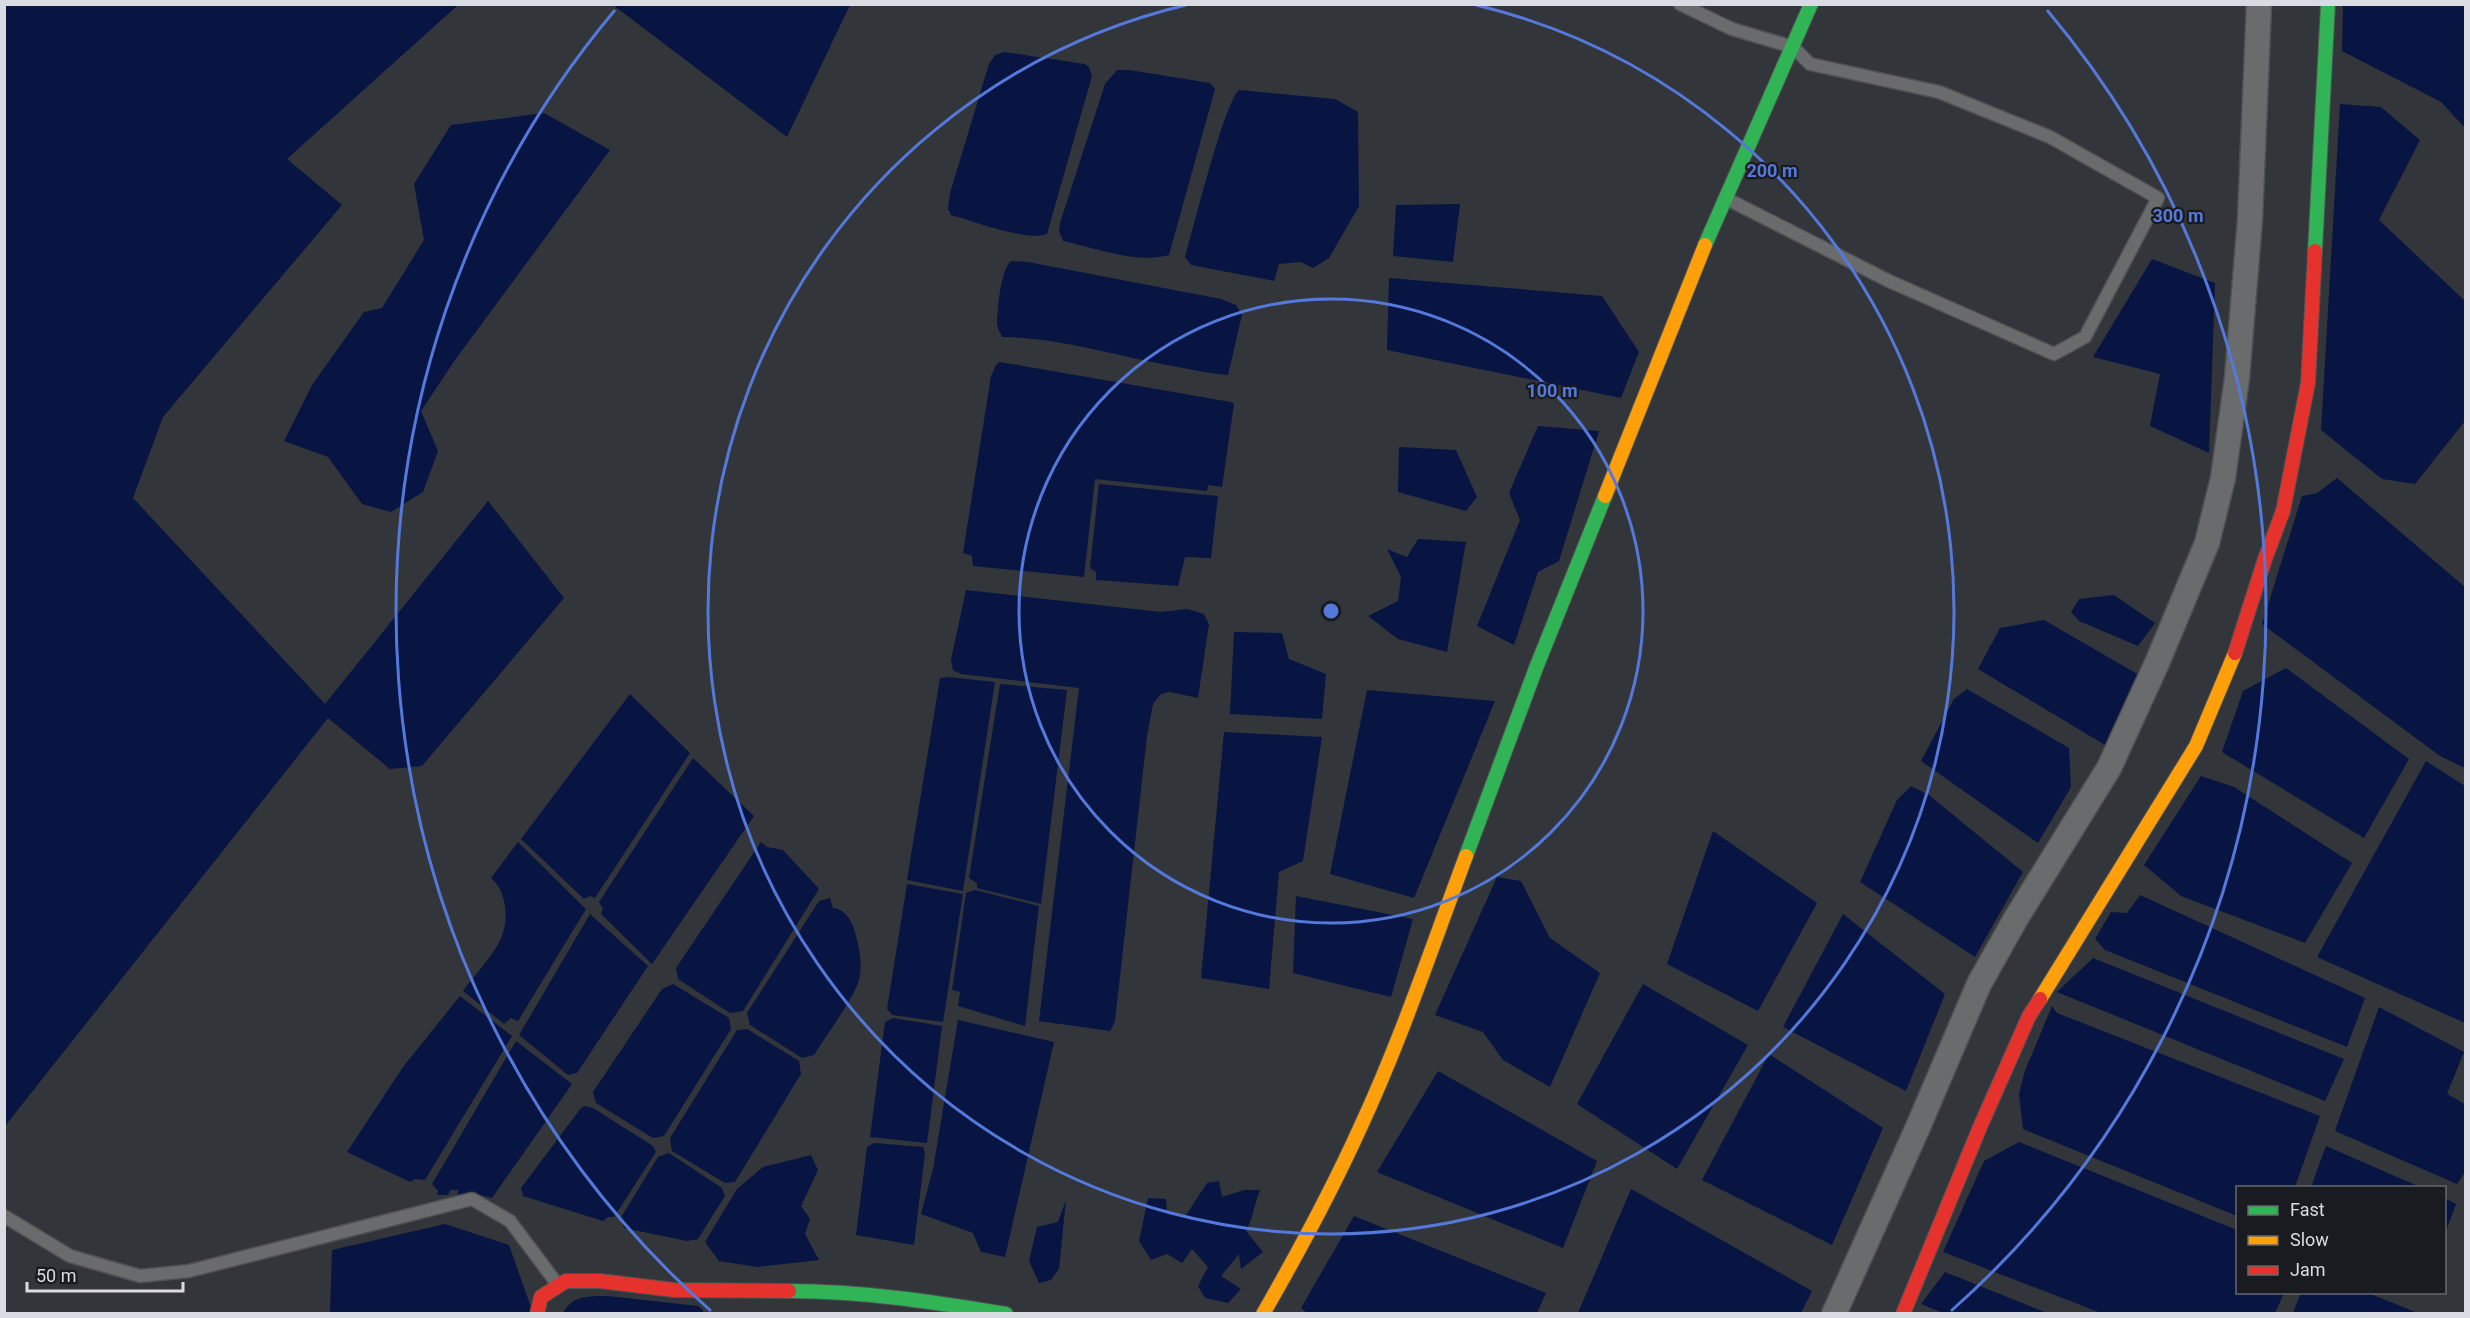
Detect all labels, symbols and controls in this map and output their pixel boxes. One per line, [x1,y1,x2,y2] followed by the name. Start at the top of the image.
[1746,160,1798,181] text: 200 m
[2152,205,2204,226] text: 300 m
[1526,380,1578,401] text: 100 m
[1321,601,1341,621] centre of rings
[2236,1186,2446,1294] legend
[2290,1199,2325,1220] text: Fast
[2290,1229,2329,1250] text: Slow
[27,1255,183,1293] scale bar
[2290,1259,2326,1280] text: Jam
[36,1265,76,1286] text: 50 m

